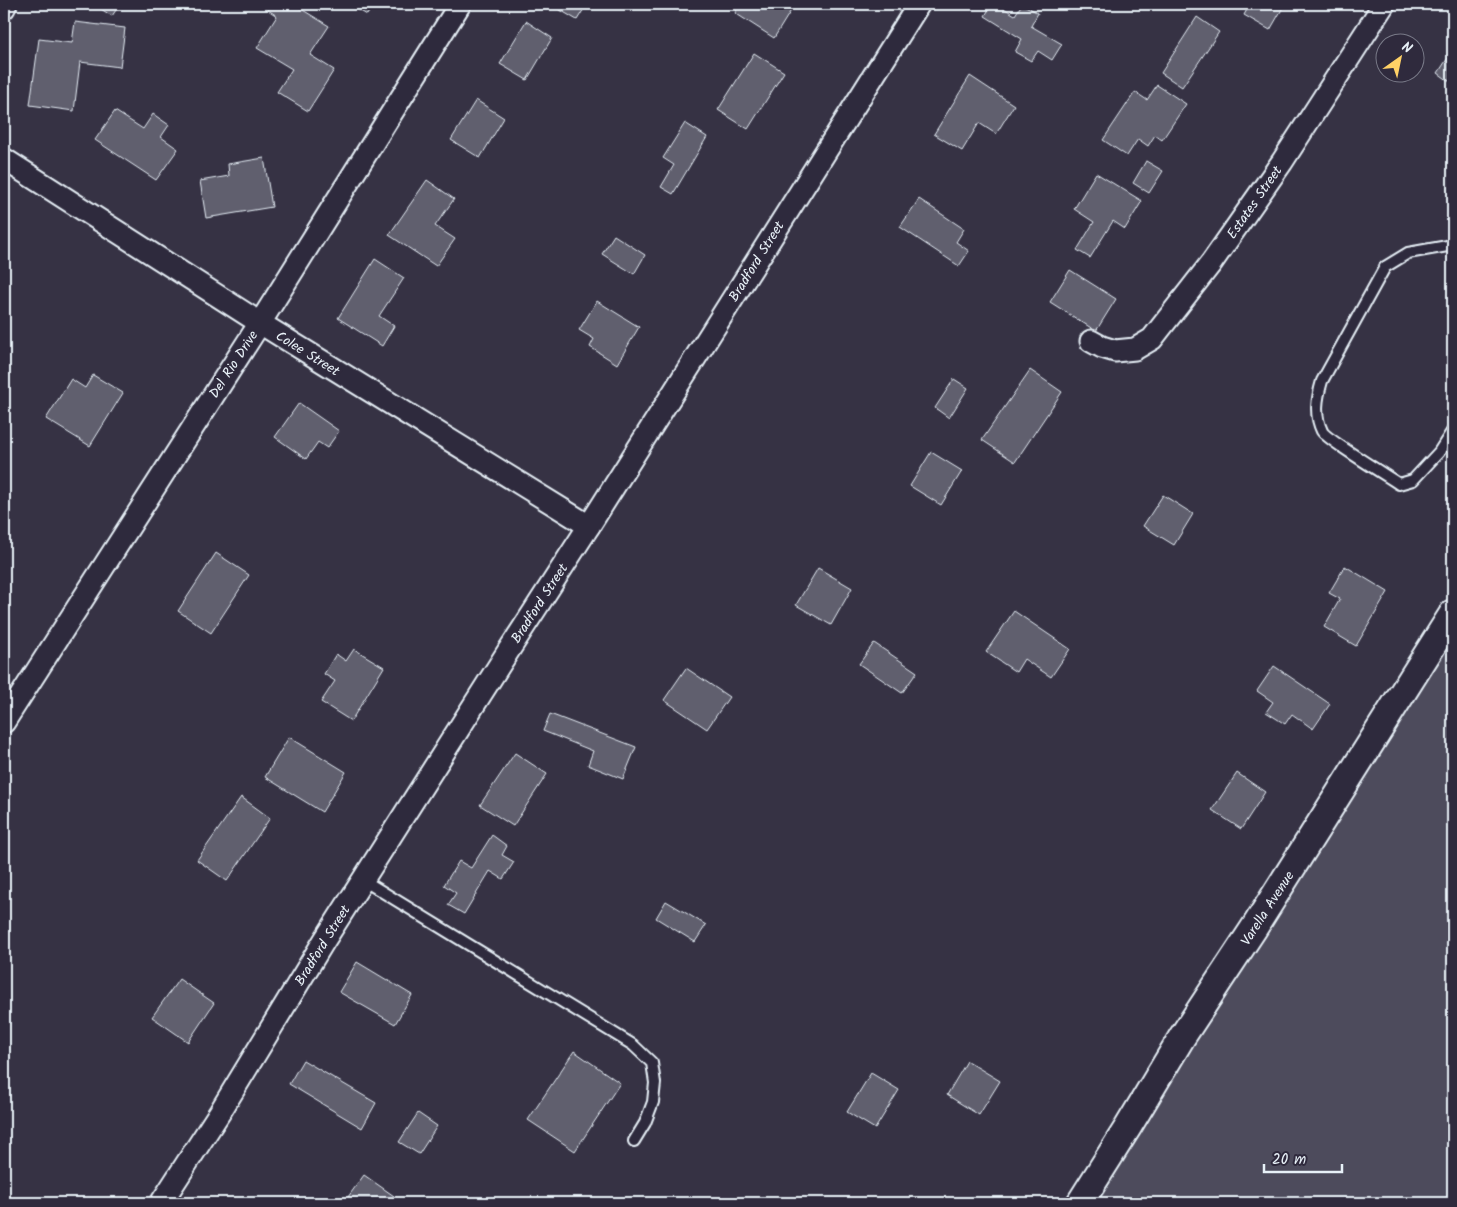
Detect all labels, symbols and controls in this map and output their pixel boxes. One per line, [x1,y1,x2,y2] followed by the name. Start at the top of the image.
[1374,32,1424,82] north arrow
[1397,36,1416,60] text: N
[1221,161,1289,244] street label: Estates Street
[723,216,791,306] street label: Bradford Street
[271,325,344,383] street label: Colee Street
[204,326,264,403] street label: Del Rio Drive
[506,559,574,648] street label: Bradford Street
[1235,866,1301,950] street label: Varella Avenue
[289,900,357,990] street label: Bradford Street
[1264,1142,1342,1174] scale bar
[1272,1148,1306,1172] text: 20 m

